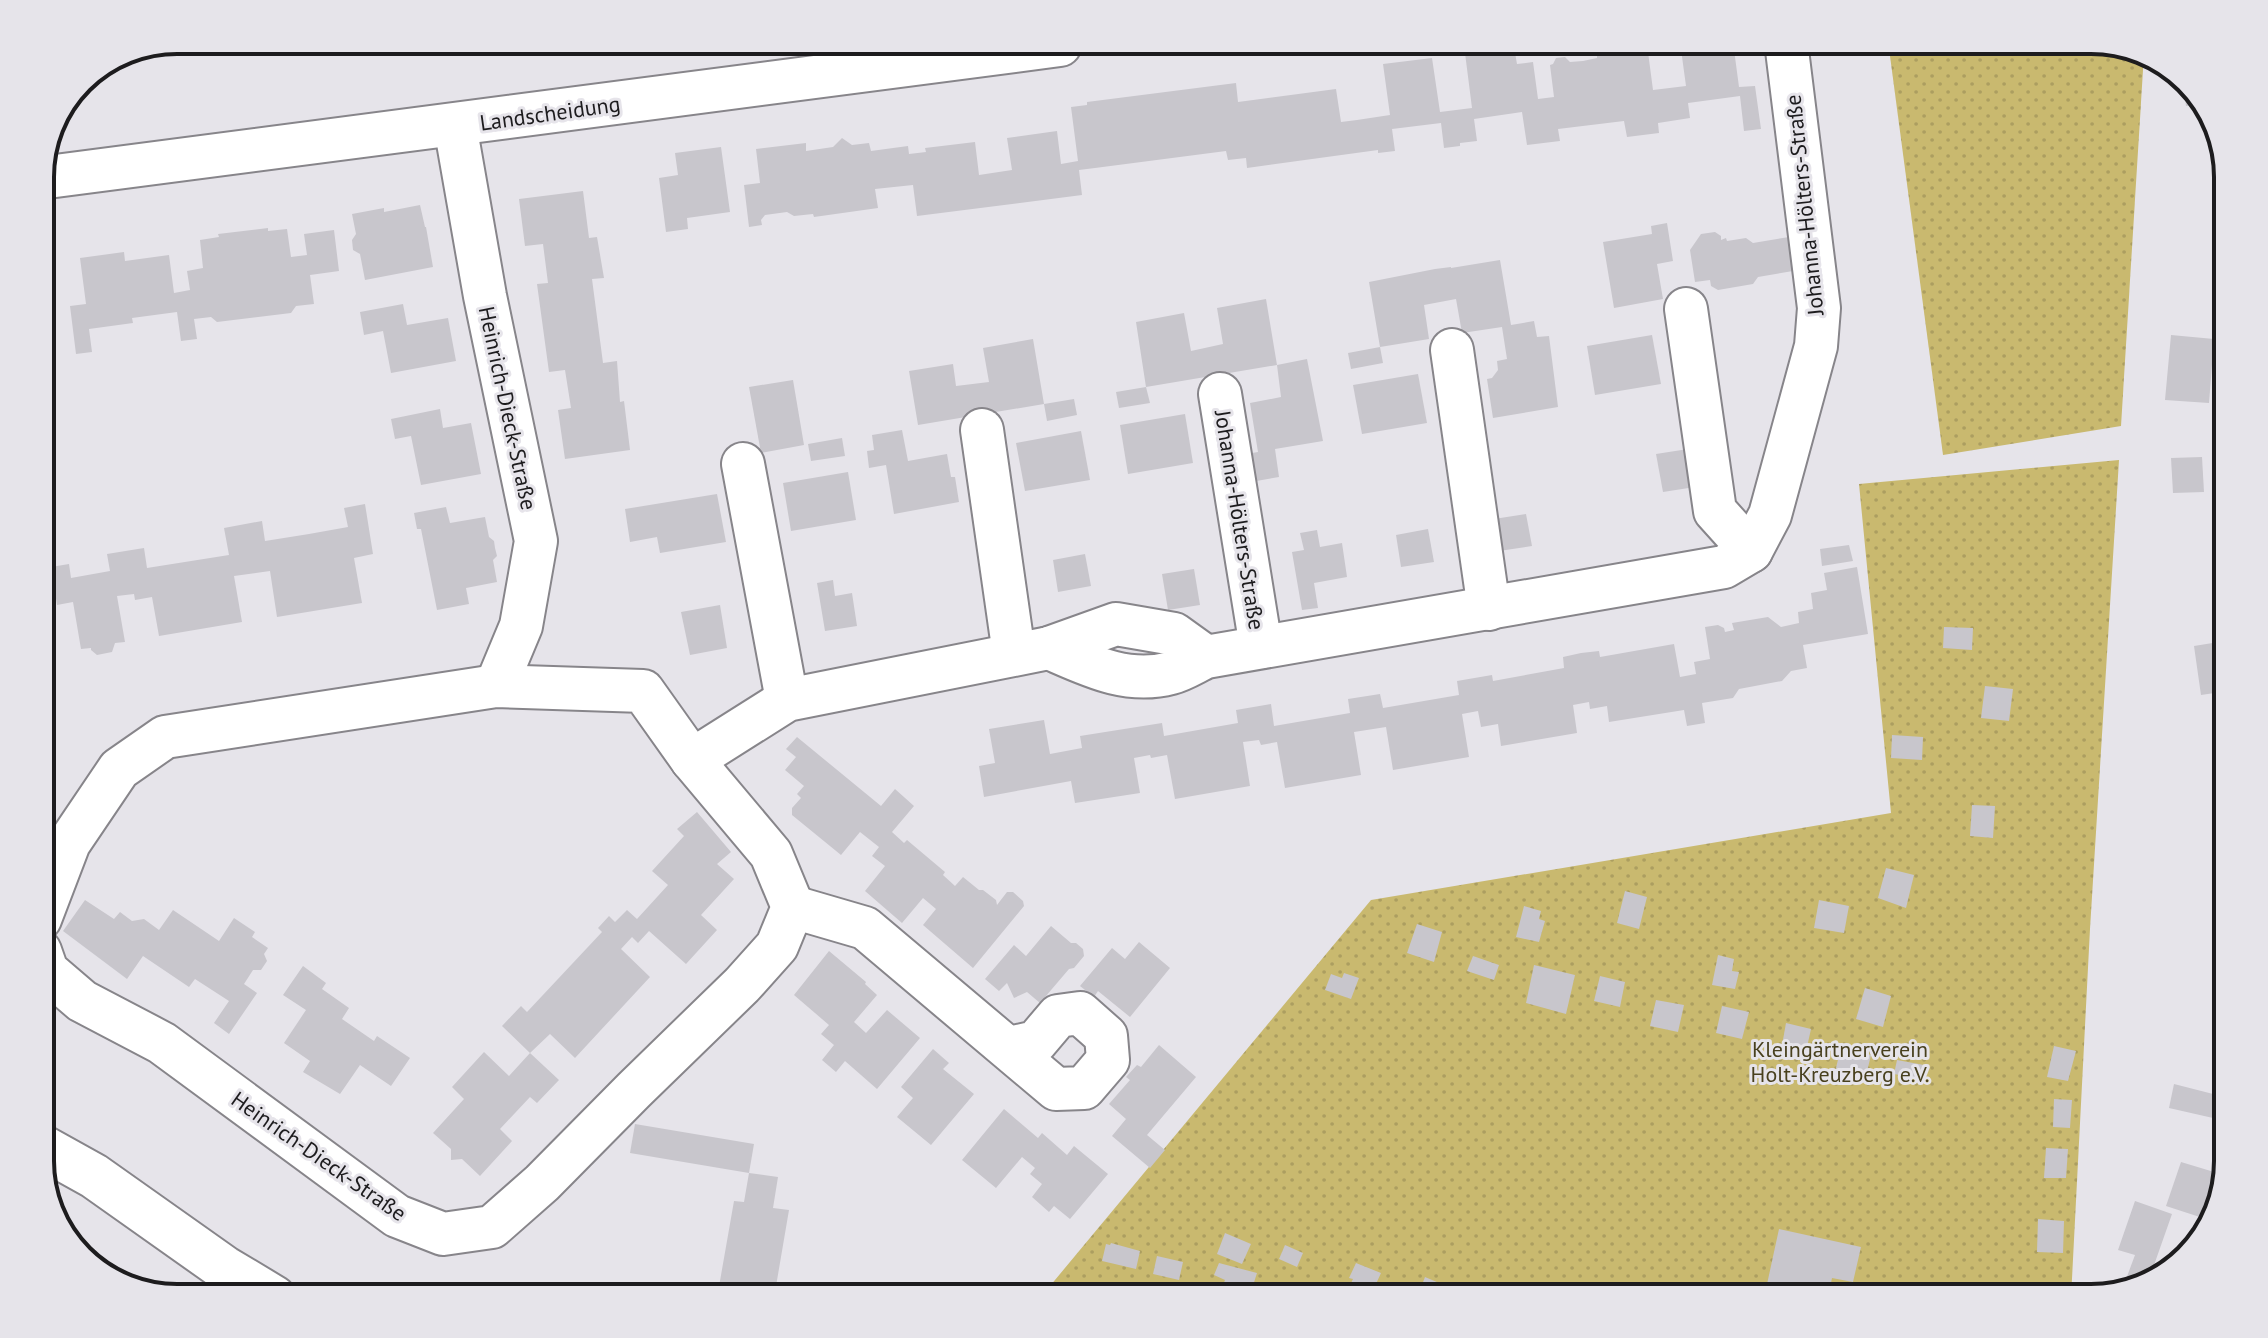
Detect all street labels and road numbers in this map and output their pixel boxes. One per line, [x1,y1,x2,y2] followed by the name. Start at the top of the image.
[478,89,622,137] street label: Landscheidung
[1778,93,1830,318] street label: Johanna-Hölters-Straße
[473,304,543,512] street label: Heinrich-Dieck-Straße
[1209,407,1271,632] street label: Johanna-Hölters-Straße
[226,1085,412,1227] street label: Heinrich-Dieck-Straße

